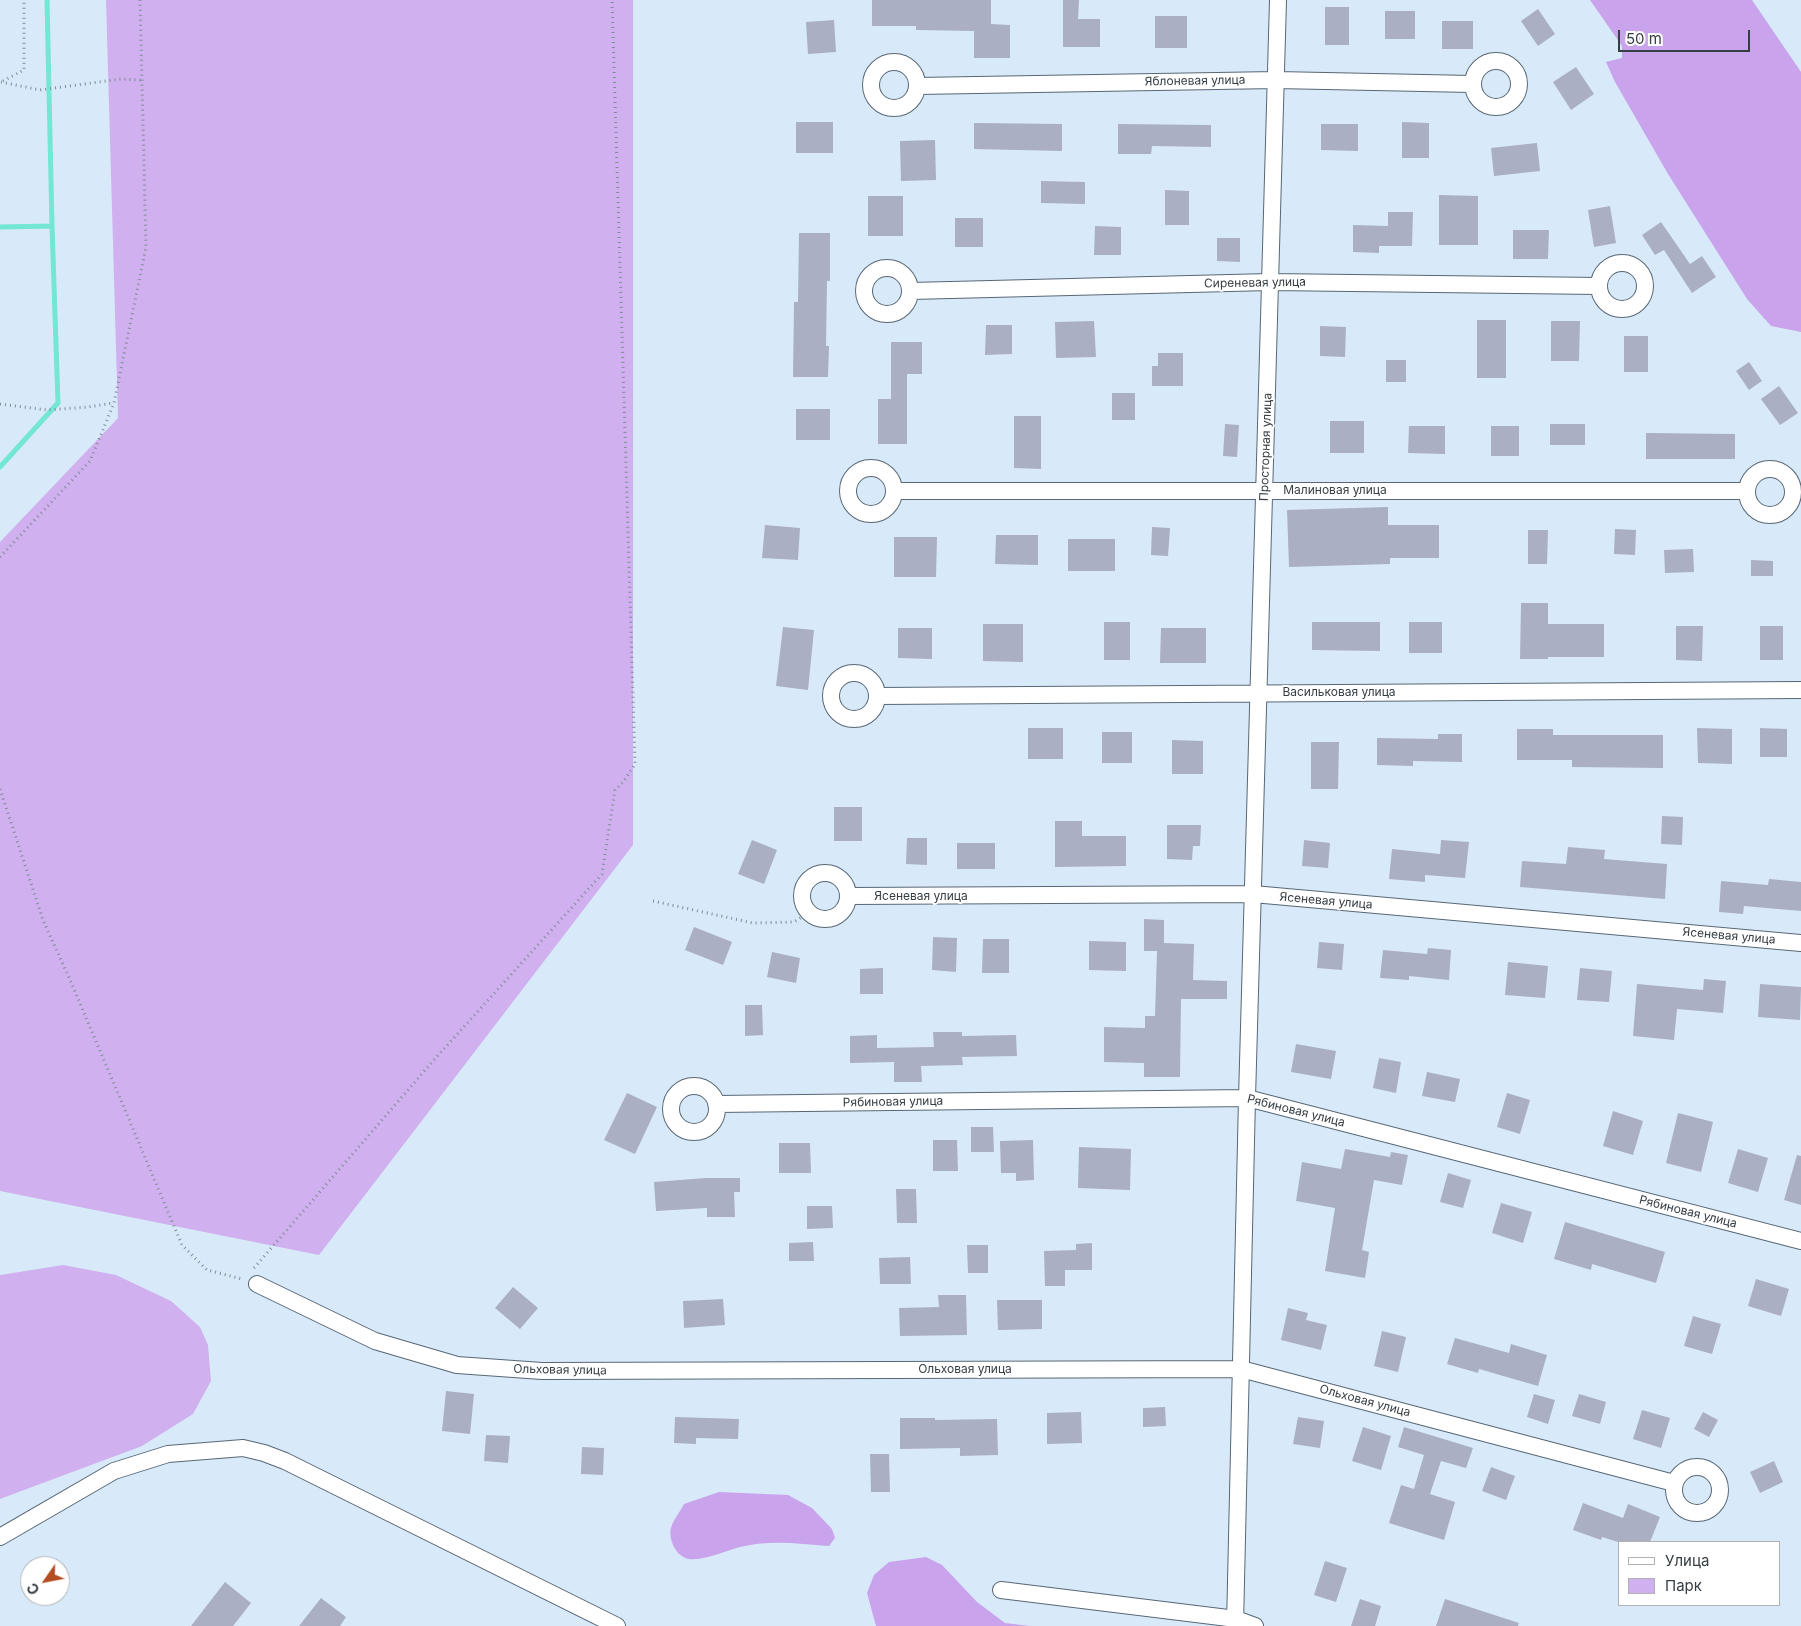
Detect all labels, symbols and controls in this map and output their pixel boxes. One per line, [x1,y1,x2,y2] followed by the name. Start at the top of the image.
[1621,20,1754,52] scale bar
[1626,29,1662,48] text: 50 m
[1145,73,1245,89] street label: Яблоневая улица
[1204,275,1306,291] street label: Сиреневая улица
[1257,393,1275,501] street label: Просторная улица
[1283,483,1387,497] street label: Малиновая улица
[1282,685,1396,699] street label: Васильковая улица
[874,889,968,903] street label: Ясеневая улица
[1279,890,1373,912] street label: Ясеневая улица
[1682,925,1776,947] street label: Ясеневая улица
[1246,1092,1346,1130] street label: Рябиновая улица
[843,1094,943,1110] street label: Рябиновая улица
[1638,1193,1738,1231] street label: Рябиновая улица
[513,1362,607,1378] street label: Ольховая улица
[918,1362,1012,1376] street label: Ольховая улица
[1318,1382,1412,1420] street label: Ольховая улица
[1618,1541,1781,1606] legend
[1665,1551,1709,1570] text: Улица
[20,1556,70,1606] north arrow
[1665,1576,1702,1595] text: Парк
[23,1580,43,1598] text: С

